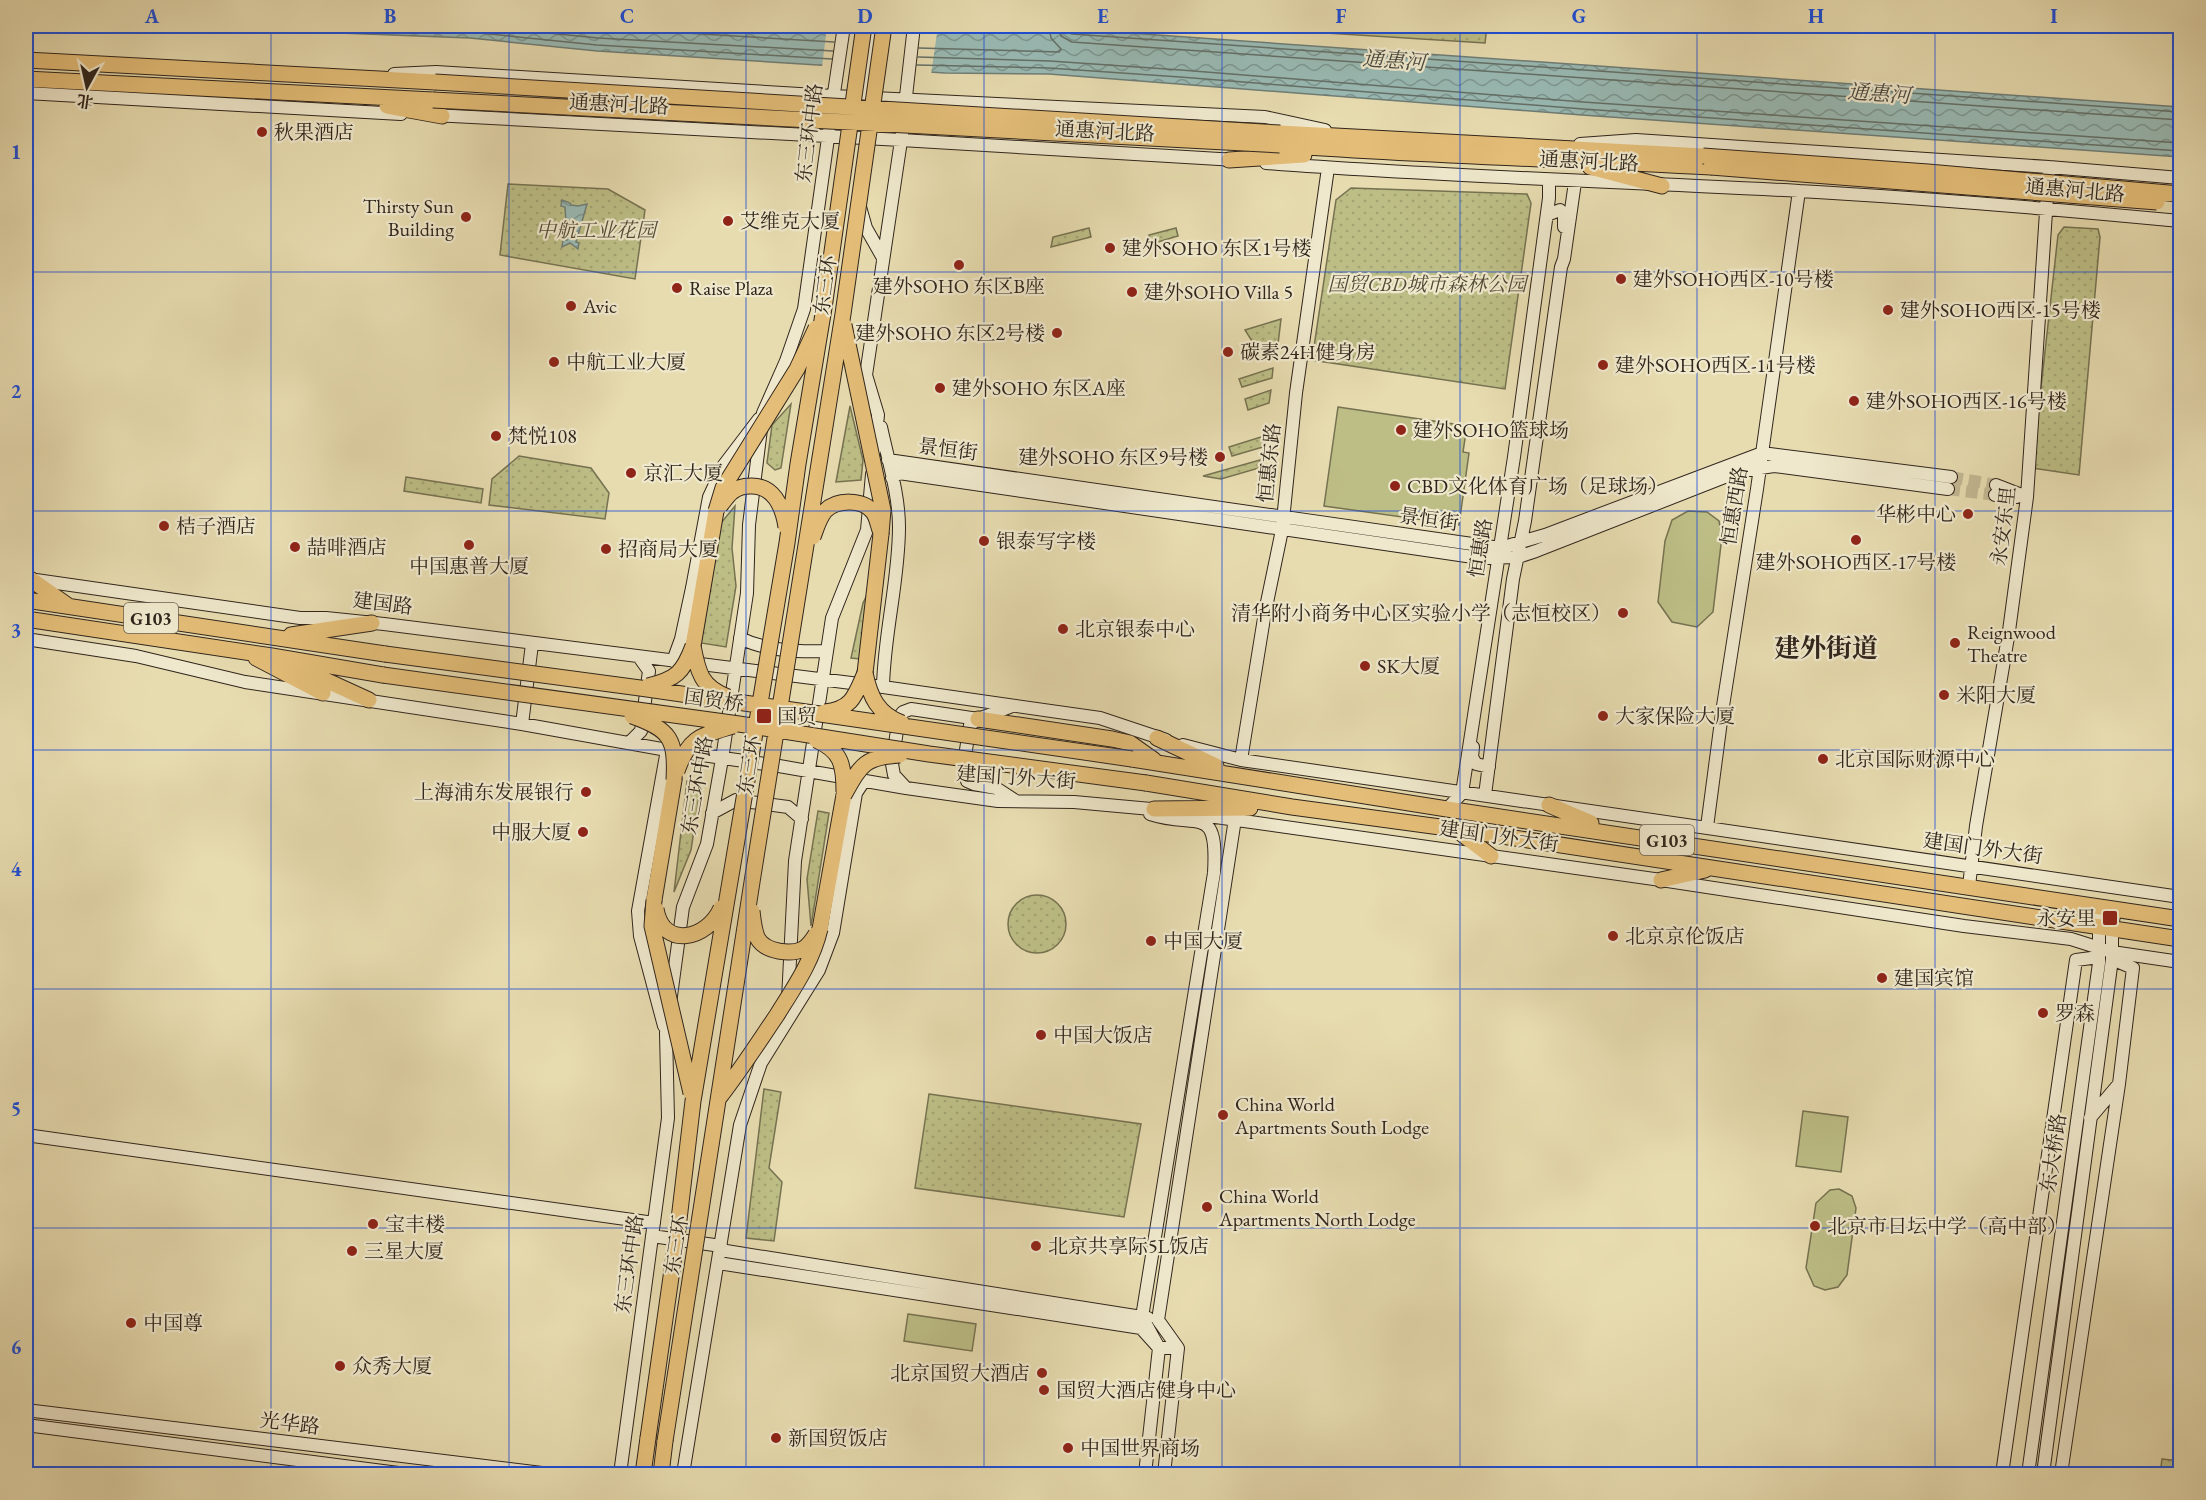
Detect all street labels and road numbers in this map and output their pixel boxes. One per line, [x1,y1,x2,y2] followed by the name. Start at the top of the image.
[790,82,828,184] street label: 东三环中路
[568,88,670,120] street label: 通惠河北路
[1054,115,1156,147] street label: 通惠河北路
[1538,145,1640,177] street label: 通惠河北路
[2024,173,2126,207] street label: 通惠河北路
[808,253,842,317] street label: 东三环
[1252,422,1286,504] street label: 恒惠东路
[917,432,979,466] street label: 景恒街
[1715,464,1753,548] street label: 恒惠西路
[1985,485,2021,567] street label: 永安东里
[1397,502,1461,536] street label: 景恒街
[1462,516,1498,580] street label: 恒惠路
[352,586,414,620] street label: 建国路
[124,603,178,633] road number: G103
[682,683,746,717] street label: 国贸桥
[731,733,767,797] street label: 东三环
[676,734,718,836] street label: 东三环中路
[955,760,1077,794] street label: 建国门外大街
[1438,815,1560,857] street label: 建国门外大街
[1640,825,1694,855] road number: G103
[1922,827,2044,869] street label: 建国门外大街
[2035,1112,2071,1194] street label: 东大桥路
[609,1213,649,1315] street label: 东三环中路
[658,1213,694,1277] street label: 东三环
[259,1406,321,1440] street label: 光华路

